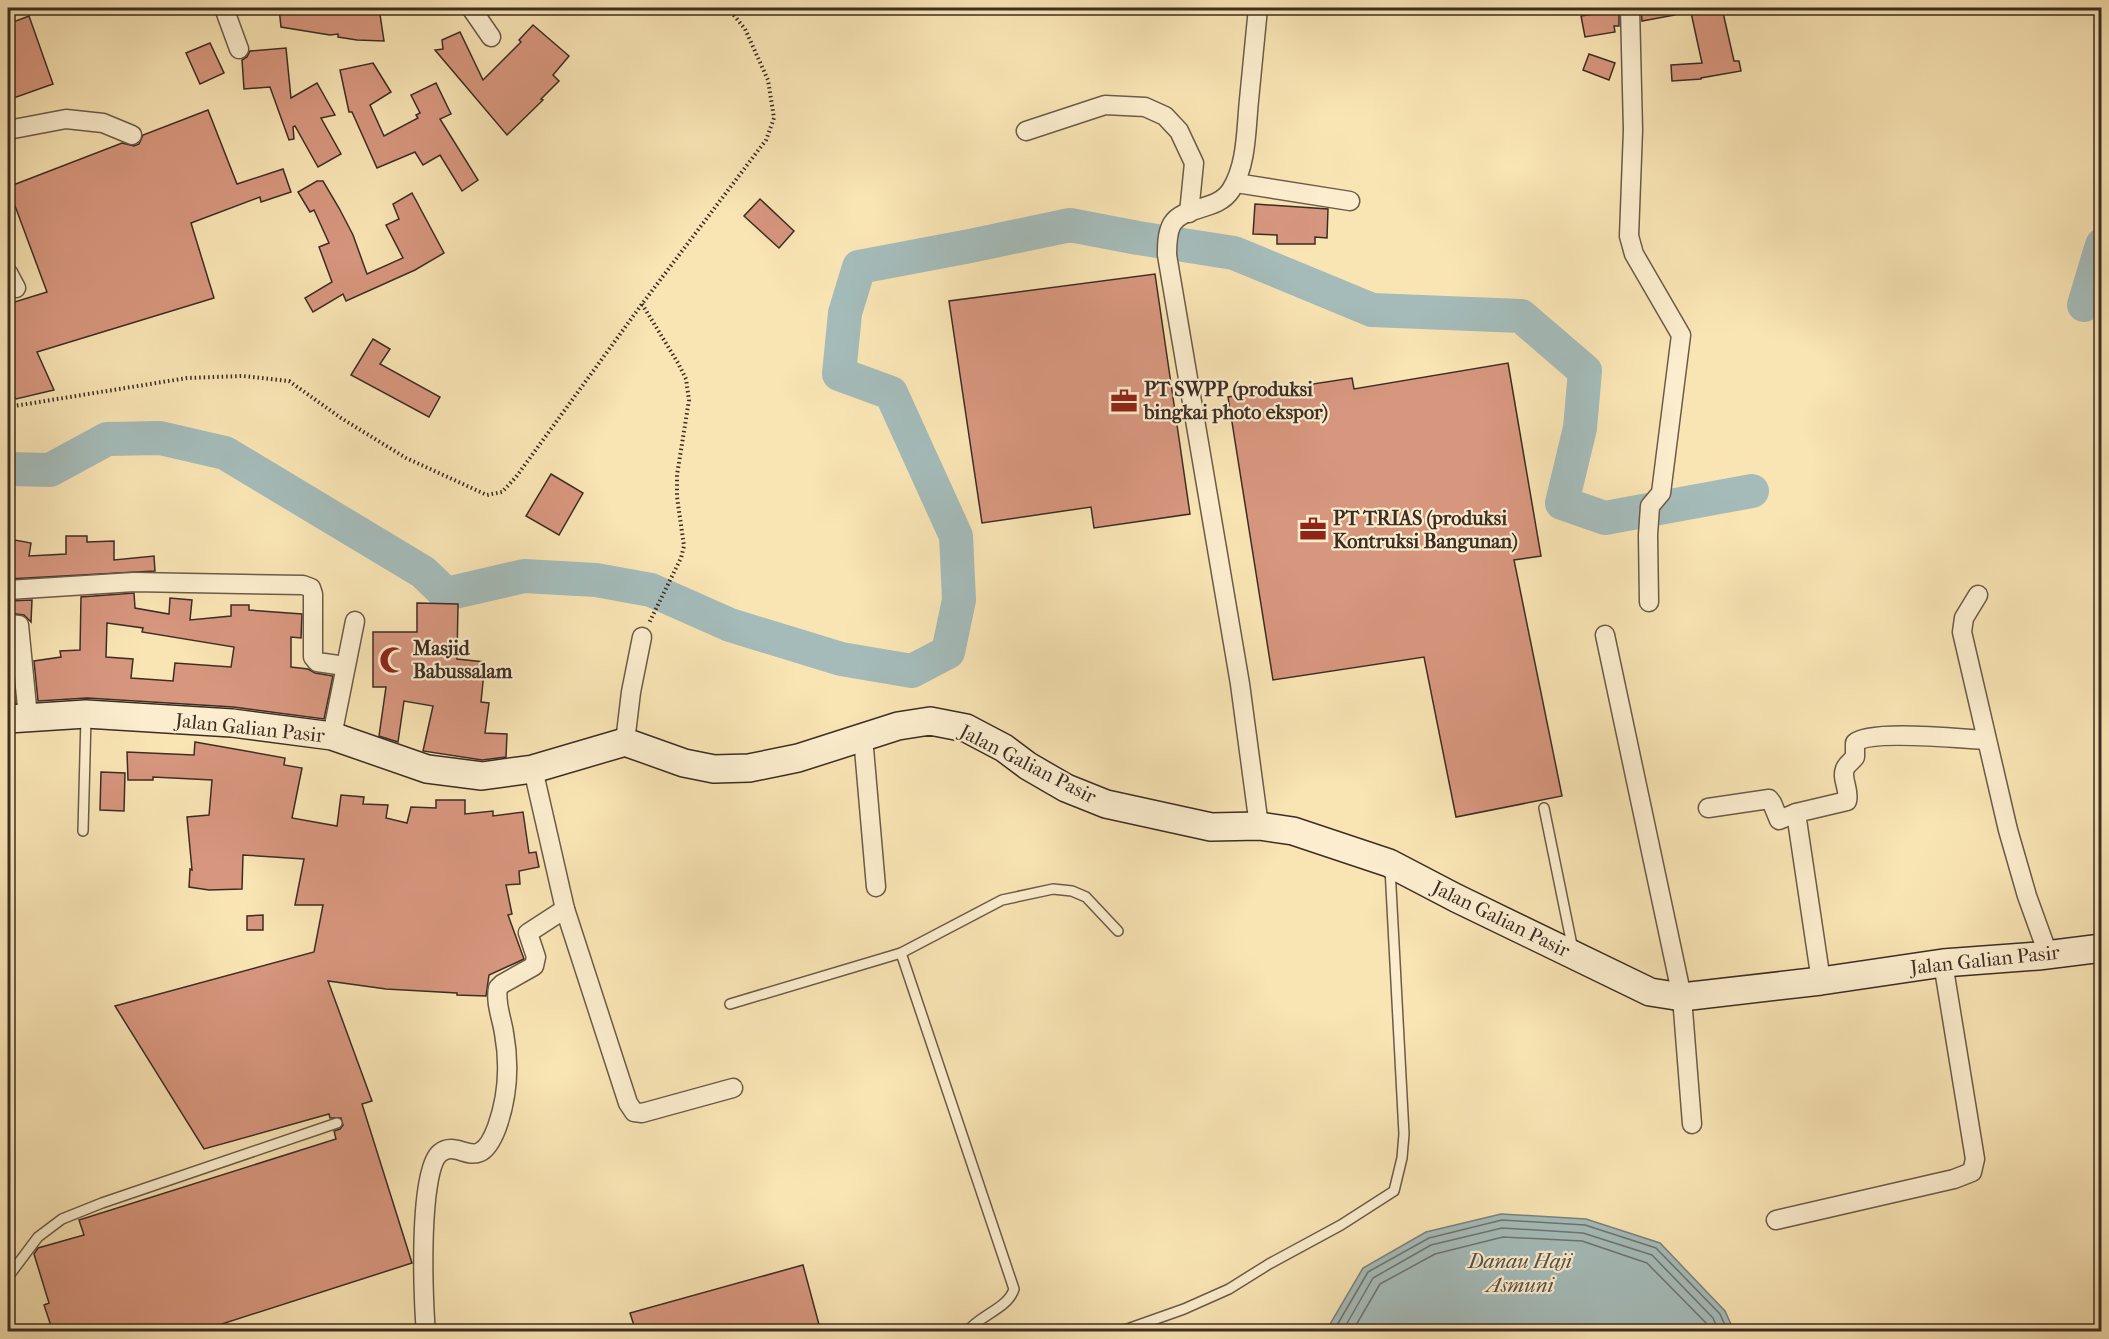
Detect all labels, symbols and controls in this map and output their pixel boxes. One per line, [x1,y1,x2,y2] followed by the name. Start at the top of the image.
[1143,378,1328,424] place label: PT SWPP (produksi bingkai photo ekspor)
[1109,386,1139,416] office icon: PT SWPP (produksi bingkai photo ekspor)
[1333,507,1518,553] place label: PT TRIAS (produksi Kontruksi Bangunan)
[1298,514,1328,544] office icon: PT TRIAS (produksi Kontruksi Bangunan)
[412,637,513,683] place label: Masjid Babussalam
[378,645,408,675] mosque icon: Masjid Babussalam
[172,709,326,747] street label: Jalan Galian Pasir
[954,719,1100,809] street label: Jalan Galian Pasir
[1427,875,1574,962] street label: Jalan Galian Pasir
[1907,941,2061,979] street label: Jalan Galian Pasir
[1466,1249,1574,1297] water label: Danau Haji Asmuni

